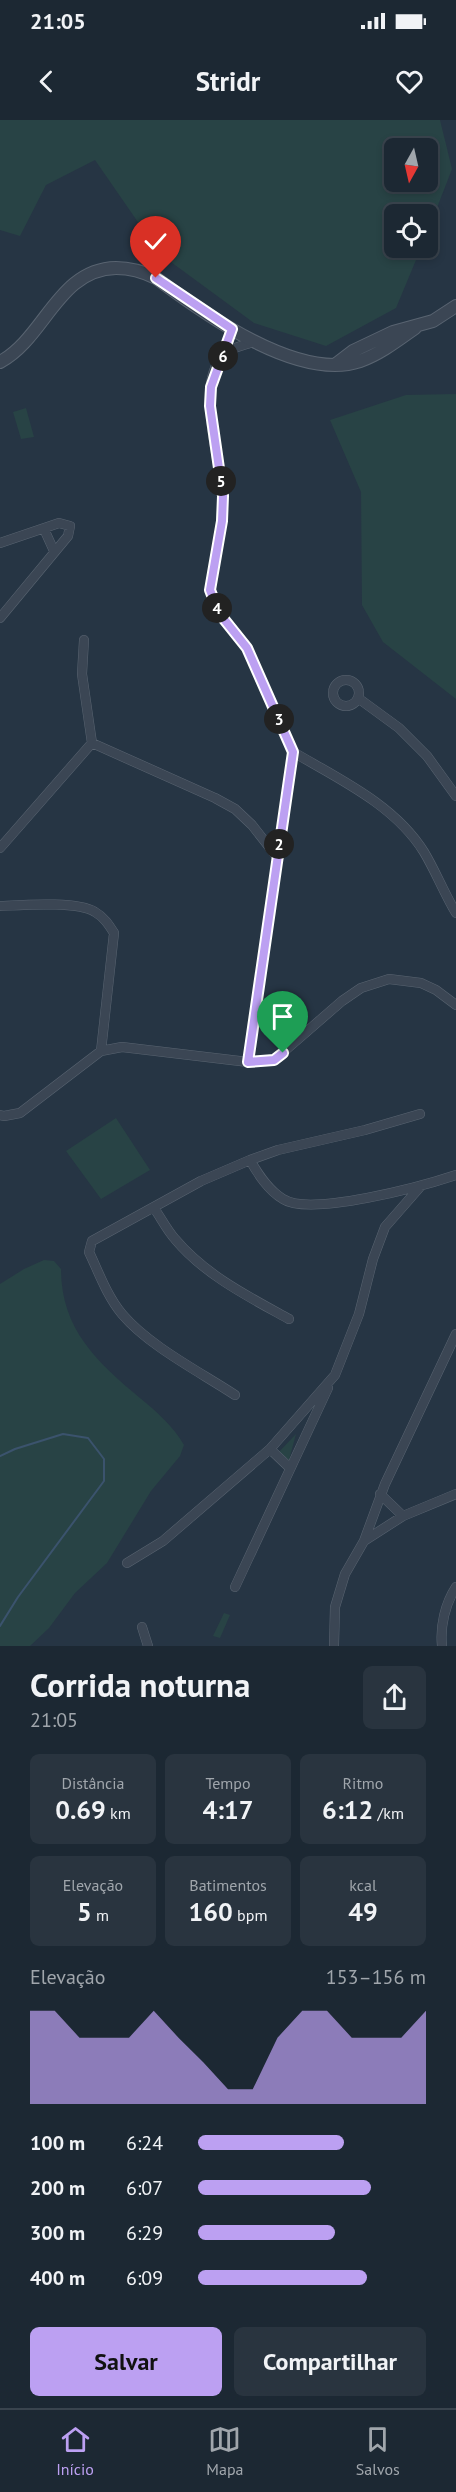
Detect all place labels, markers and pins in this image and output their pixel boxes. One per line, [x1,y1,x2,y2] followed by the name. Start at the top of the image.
[130,216,181,278] pin
[208,341,238,371] pin: 6
[206,466,236,496] pin: 5
[202,593,232,623] pin: 4
[264,704,294,734] pin: 3
[264,829,294,859] pin: 2
[257,991,308,1053] pin

